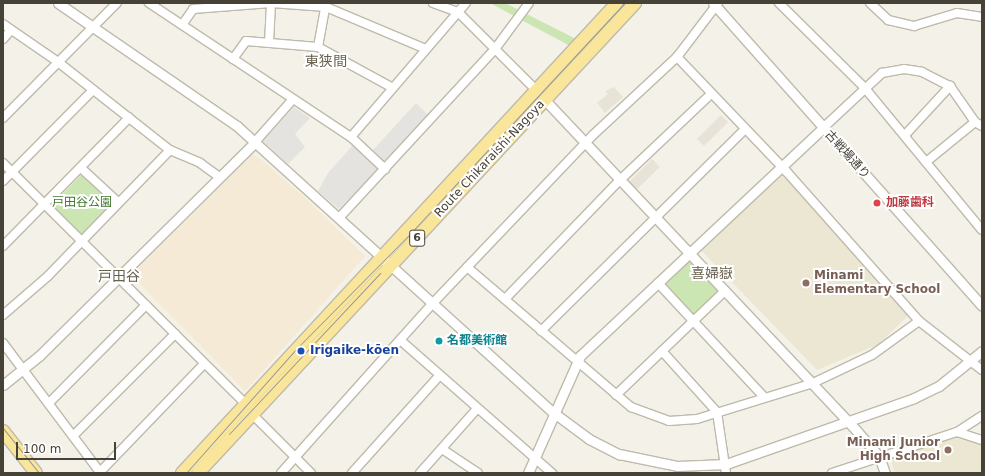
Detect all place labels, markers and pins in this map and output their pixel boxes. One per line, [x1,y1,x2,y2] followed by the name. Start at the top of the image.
[886,196,934,210] place label: 加藤歯科
[871,197,883,209] marker: 加藤歯科
[814,269,940,297] place label: Minami Elementary School
[801,278,811,288] marker: Minami Elementary School
[447,334,507,348] place label: 名都美術館
[434,336,444,346] marker: 名都美術館
[310,344,399,358] place label: Irigaike-kōen
[295,345,307,357] marker: Irigaike-kōen
[847,436,940,464] place label: Minami Junior High School
[943,445,953,455] marker: Minami Junior High School

